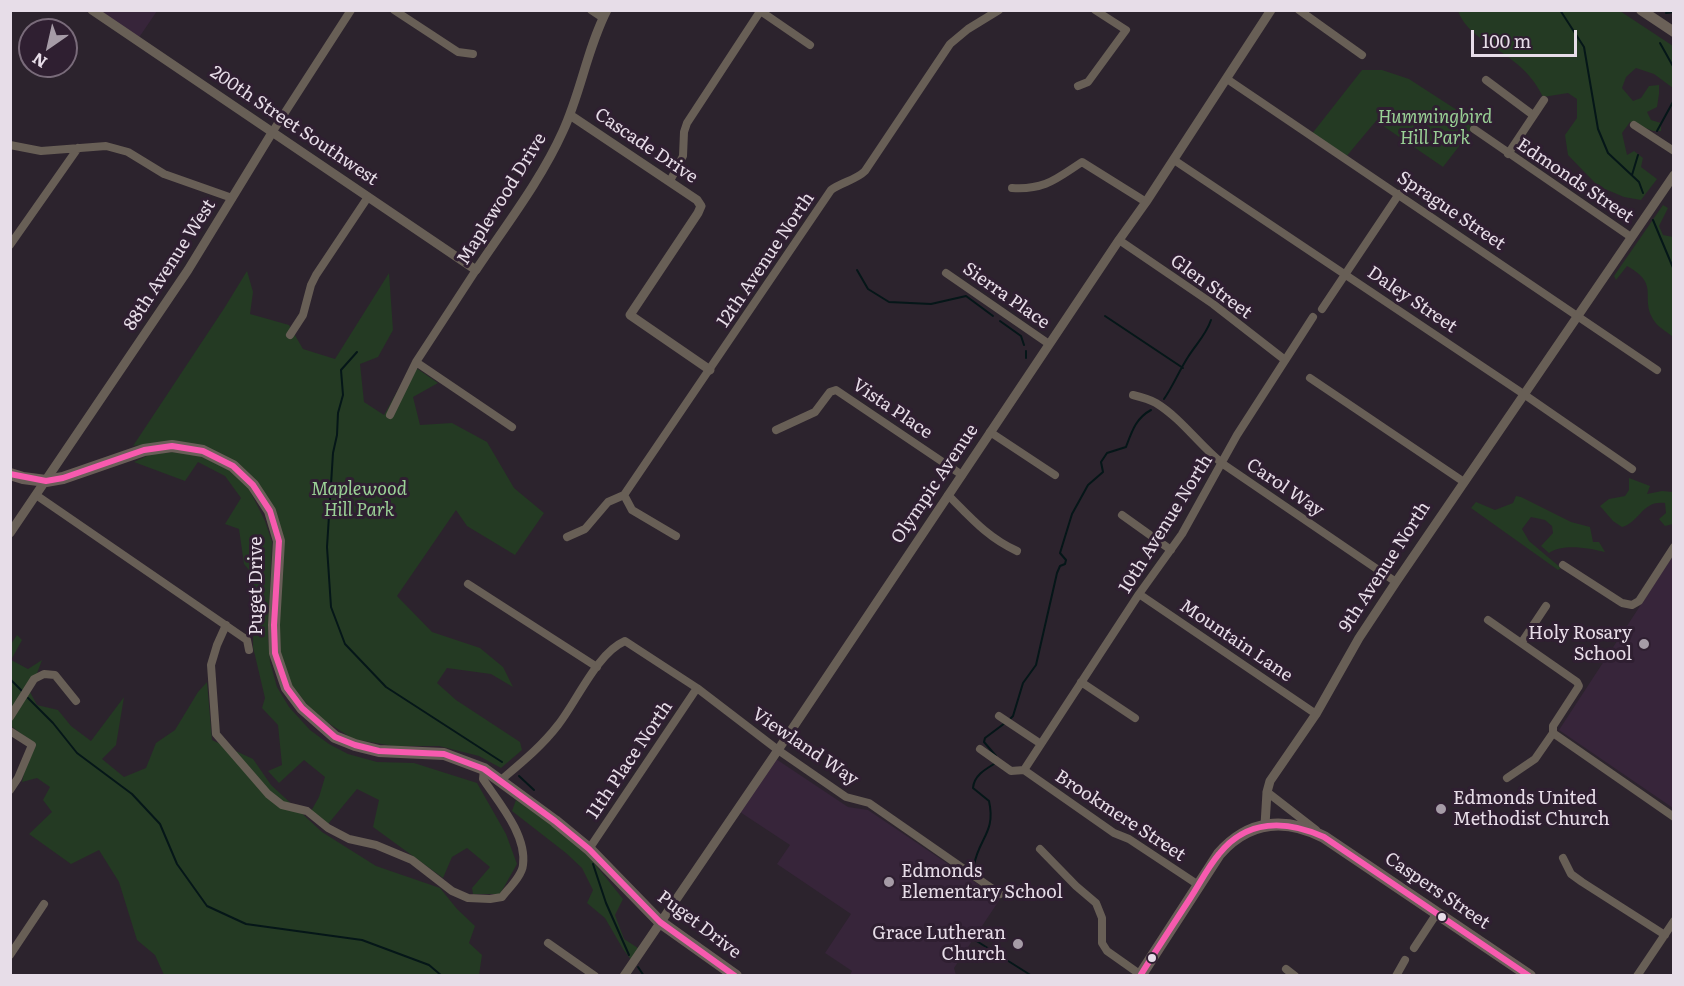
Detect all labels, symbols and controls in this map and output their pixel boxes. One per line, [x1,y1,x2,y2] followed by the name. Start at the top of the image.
[18,18,78,78] north arrow
[1474,18,1580,56] scale bar
[1482,27,1531,54] text: 100 m
[27,48,51,75] text: N
[206,62,382,190] street label: 200th Street Southwest
[590,104,702,188] street label: Cascade Drive
[1378,107,1492,150] park label: Hummingbird Hill Park
[453,129,551,269] street label: Maplewood Drive
[1513,134,1637,228] street label: Edmonds Street
[1393,167,1509,255] street label: Sprague Street
[713,188,819,332] street label: 12th Avenue North
[120,195,220,335] street label: 88th Avenue West
[1166,250,1256,324] street label: Glen Street
[958,258,1054,334] street label: Sierra Place
[1363,262,1461,338] street label: Daley Street
[848,374,936,444] street label: Vista Place
[887,420,983,548] street label: Olympic Avenue
[1115,451,1217,597] street label: 10th Avenue North
[1242,454,1328,522] street label: Carol Way
[311,479,407,522] park label: Maplewood Hill Park
[1335,498,1435,636] street label: 9th Avenue North
[246,536,268,636] street label: Puget Drive
[1176,595,1296,687] street label: Mountain Lane
[1528,623,1632,666] place label: Holy Rosary School
[1637,637,1651,651] marker: Holy Rosary School
[582,697,678,823] street label: 11th Place North
[748,703,862,791] street label: Viewland Way
[1051,766,1189,866] street label: Brookmere Street
[1453,788,1610,830] place label: Edmonds United Methodist Church
[1434,802,1448,816] marker: Edmonds United Methodist Church
[1380,848,1494,934] street label: Caspers Street
[901,861,1063,904] place label: Edmonds Elementary School
[882,875,896,889] marker: Edmonds Elementary School
[653,887,745,963] street label: Puget Drive
[1436,911,1448,923] unlabelled marker
[872,923,1006,966] place label: Grace Lutheran Church
[1011,937,1025,951] marker: Grace Lutheran Church
[1146,952,1158,964] unlabelled marker

